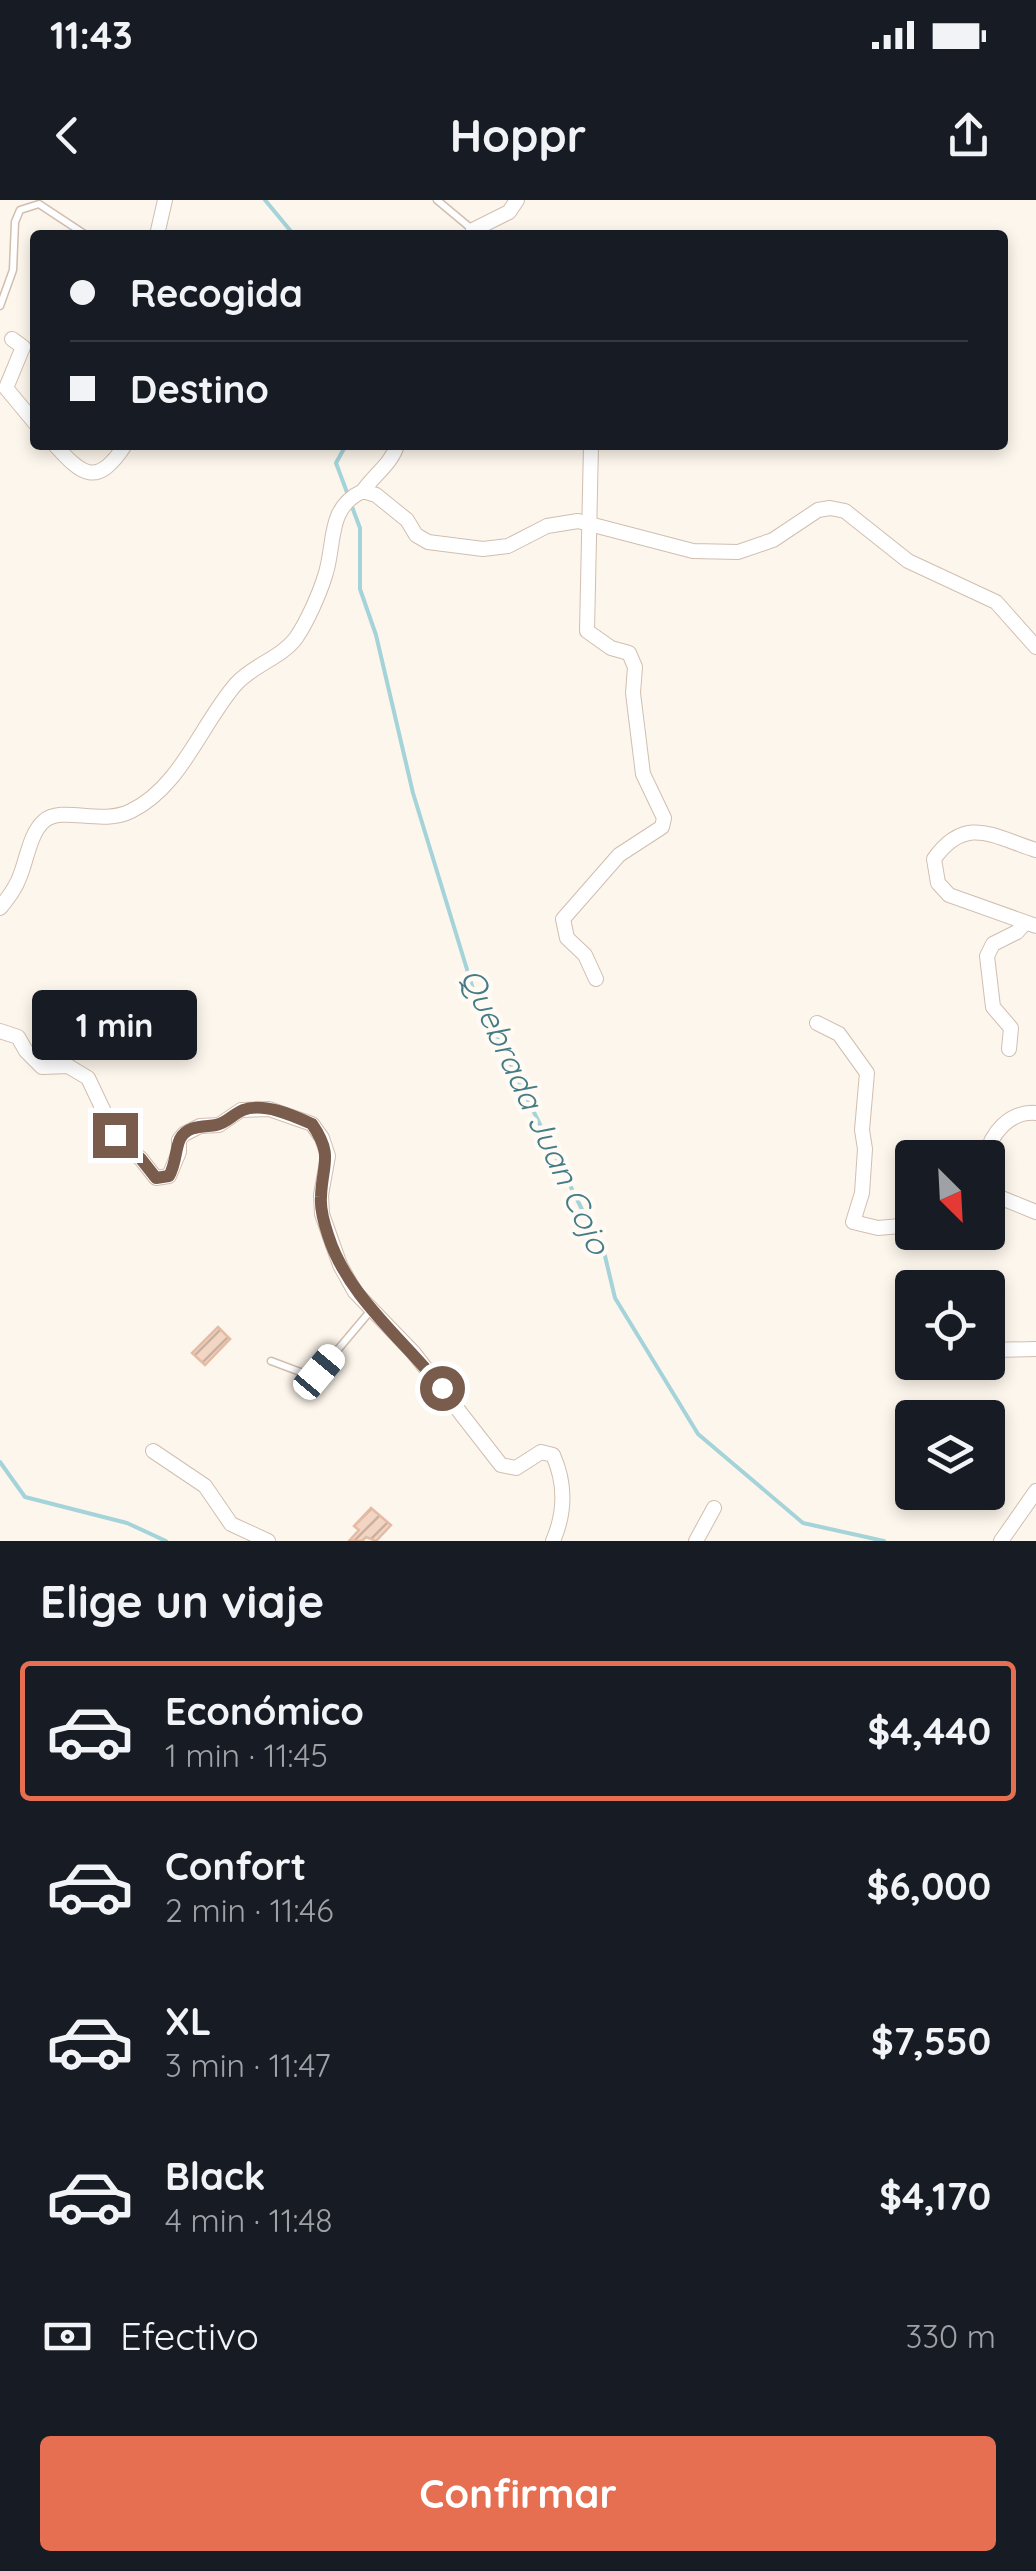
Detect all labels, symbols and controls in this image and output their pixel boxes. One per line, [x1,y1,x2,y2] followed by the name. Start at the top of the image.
[50,11,133,59] text: 11:43
[450,107,586,163] text: Hoppr
[40,108,95,163] icon: back
[941,108,996,163] icon: share
[130,269,303,317] text: Recogida
[130,365,269,413] text: Destino
[452,962,620,1262] water label: Quebrada Juan Cojo
[32,990,198,1060] callout: 1 min
[76,1005,153,1045] text: 1 min
[93,1113,138,1158] route end
[895,1140,1005,1250] north arrow
[895,1140,1005,1510] map controls
[895,1270,1005,1380] button: locate
[288,1339,350,1405] car
[420,1366,465,1411] route start
[895,1400,1005,1510] button: layers
[40,1573,324,1629] text: Elige un viaje
[45,1686,135,1776] icon: car
[165,1687,364,1735] text: Económico
[867,1707,991,1755] text: $4,440
[165,1735,328,1775] text: 1 min · 11:45
[45,1841,135,1931] icon: car
[165,1842,306,1890] text: Confort
[867,1862,991,1910] text: $6,000
[165,1890,333,1930] text: 2 min · 11:46
[45,1996,135,2086] icon: car
[165,1997,211,2045] text: XL
[871,2017,991,2065] text: $7,550
[165,2045,331,2085] text: 3 min · 11:47
[45,2151,135,2241] icon: car
[165,2152,265,2200] text: Black
[879,2172,991,2220] text: $4,170
[165,2200,333,2240] text: 4 min · 11:48
[40,2309,95,2364] icon: cash
[120,2312,259,2360] text: Efectivo
[906,2316,996,2356] text: 330 m
[40,2436,996,2551] button: Confirmar

